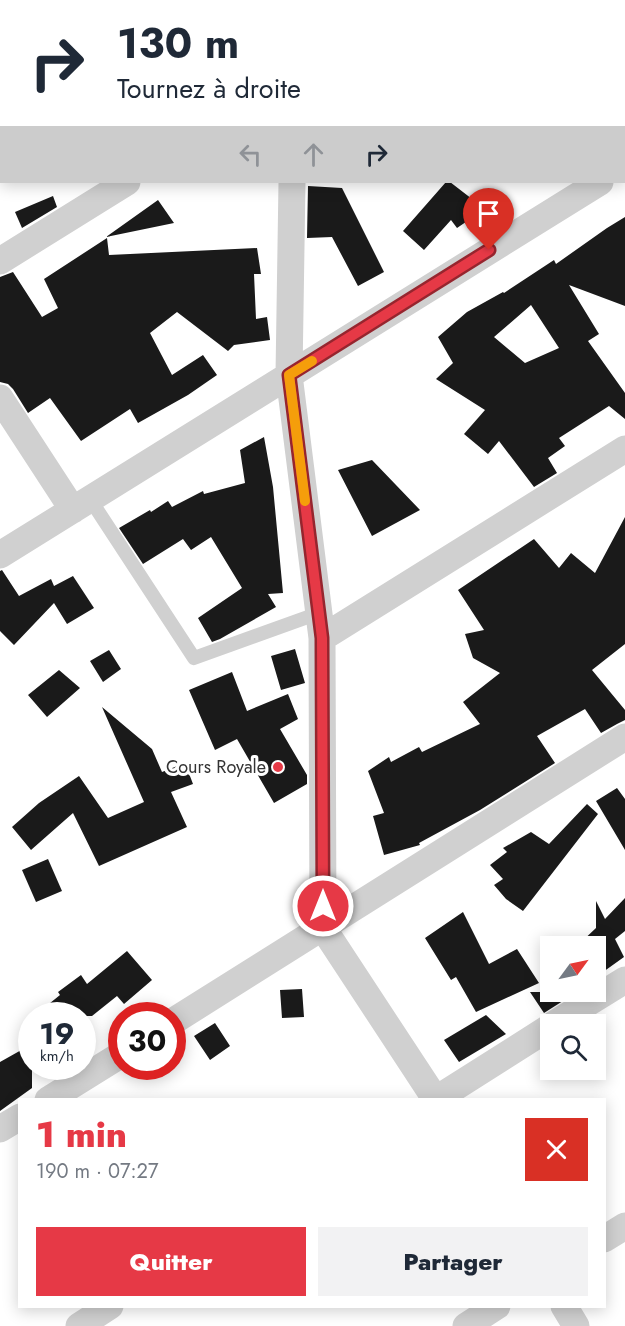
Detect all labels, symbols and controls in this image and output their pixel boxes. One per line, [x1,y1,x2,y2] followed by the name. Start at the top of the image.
[117,13,239,74] text: 130 m
[18,24,96,102] icon: right
[117,69,301,108] text: Tournez à droite
[234,138,267,171] icon: left
[297,138,330,171] icon: ahead
[360,138,393,171] icon: right
[463,188,514,250] pin
[472,197,505,230] icon: arrive
[166,754,266,780] place label: Cours Royale
[271,760,285,774] marker: Cours Royale
[291,874,355,938] position arrow
[540,936,606,1002] north arrow
[540,936,606,1080] map controls
[108,1002,186,1080] speed limit sign: 30
[39,1012,75,1055] text: 19
[540,1014,606,1080] button: search
[40,1045,74,1067] text: km/h
[36,1108,127,1160] text: 1 min
[525,1118,588,1181] button: close
[36,1157,159,1186] text: 190 m · 07:27
[36,1227,306,1296] button: Quitter
[318,1227,588,1296] button: Partager

